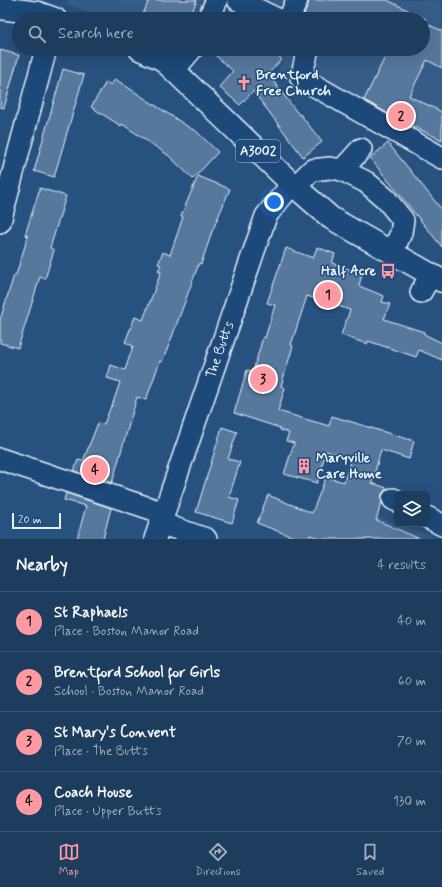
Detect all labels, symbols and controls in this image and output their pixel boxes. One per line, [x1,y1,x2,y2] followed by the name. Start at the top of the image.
[12,12,430,56] search box
[26,23,48,45] icon: search
[58,24,134,44] text: Search here
[256,66,331,100] place label: Brentford Free Church
[235,74,253,92] church icon: Brentford Free Church
[388,101,414,131] pin: 2
[236,140,280,162] road number: A3002
[264,192,284,212] your location
[321,262,376,280] place label: Half Acre
[379,262,397,280] bus stop icon: Half Acre
[315,280,341,310] pin: 1
[202,319,238,381] street label: The Butts
[250,364,276,394] pin: 3
[316,449,382,483] place label: Maryville Care Home
[82,455,108,485] pin: 4
[295,457,313,475] building icon: Maryville Care Home
[394,491,430,527] map controls
[394,491,430,527] button: layers
[12,511,61,530] scale bar
[18,513,41,527] text: 20 m
[16,554,68,576] text: Nearby
[377,557,426,574] text: 4 results
[54,603,128,623] text: St Raphaels
[26,613,32,630] text: 1
[397,613,426,630] text: 40 m
[54,623,199,640] text: Place · Boston Manor Road
[54,663,220,683] text: Brentford School for Girls
[26,673,32,690] text: 2
[398,673,426,690] text: 60 m
[54,683,204,700] text: School · Boston Manor Road
[54,723,176,743] text: St Mary's Convent
[26,733,32,750] text: 3
[397,733,426,750] text: 70 m
[54,743,148,760] text: Place · The Butts
[54,783,133,803] text: Coach House
[25,793,33,810] text: 4
[393,793,426,810] text: 130 m
[54,803,162,820] text: Place · Upper Butts
[58,841,80,879] tab: Map
[195,841,241,879] tab: Directions
[356,841,384,879] tab: Saved

